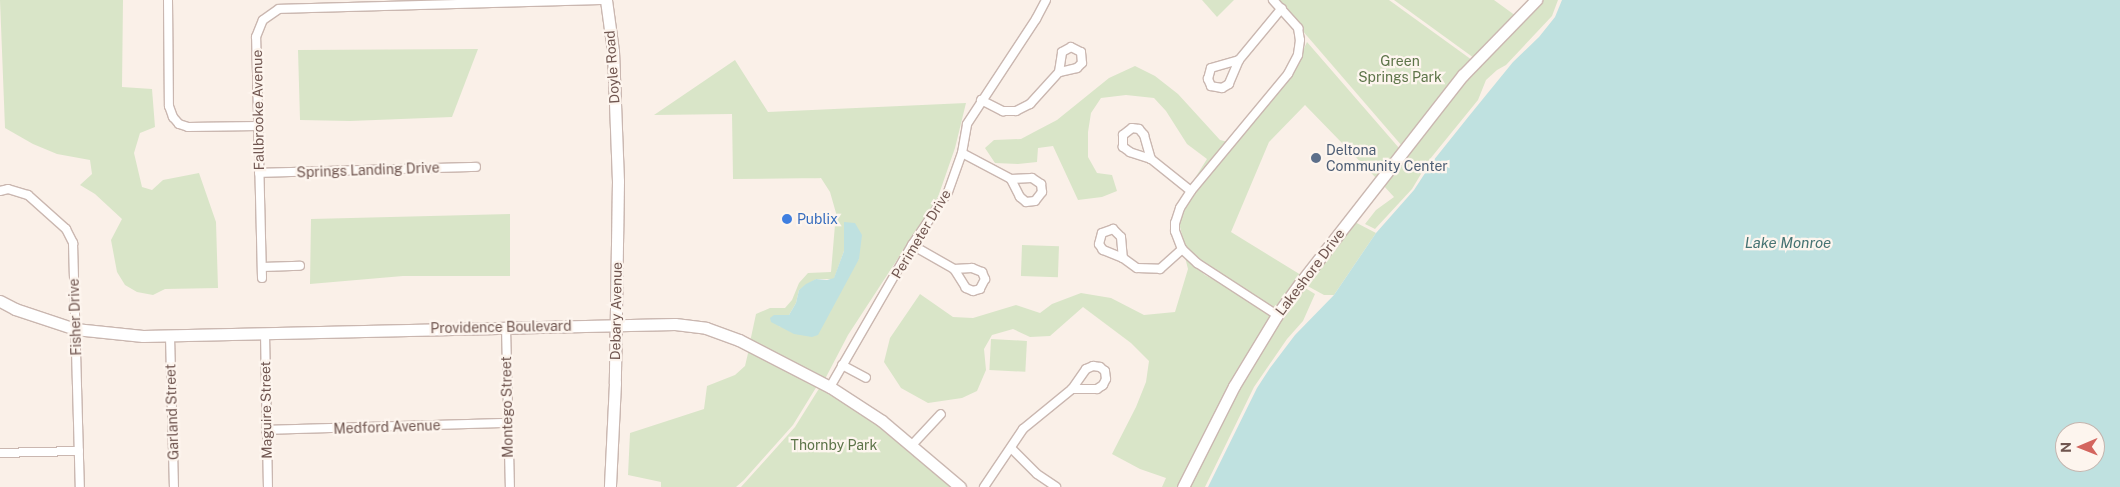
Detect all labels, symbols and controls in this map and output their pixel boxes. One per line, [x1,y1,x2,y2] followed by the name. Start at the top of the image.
[601,30,623,104] street label: Doyle Road
[249,50,267,170] street label: Fallbrooke Avenue
[1358,53,1442,85] park label: Green Springs Park
[1326,142,1448,174] place label: Deltona Community Center
[1310,152,1322,164] marker: Deltona Community Center
[296,159,440,181] street label: Springs Landing Drive
[888,186,954,282] street label: Perimeter Drive
[797,211,838,227] place label: Publix
[781,213,793,225] marker: Publix
[1272,225,1348,319] street label: Lakeshore Drive
[1745,234,1831,252] water label: Lake Monroe
[607,262,625,360] street label: Debary Avenue
[65,278,85,356] street label: Fisher Drive
[430,317,572,337] street label: Providence Boulevard
[498,356,516,458] street label: Montego Street
[257,361,275,459] street label: Maguire Street
[162,364,182,460] street label: Garland Street
[333,417,441,437] street label: Medford Avenue
[2055,422,2105,472] north arrow
[791,437,877,453] park label: Thornby Park
[2058,442,2074,453] text: N

